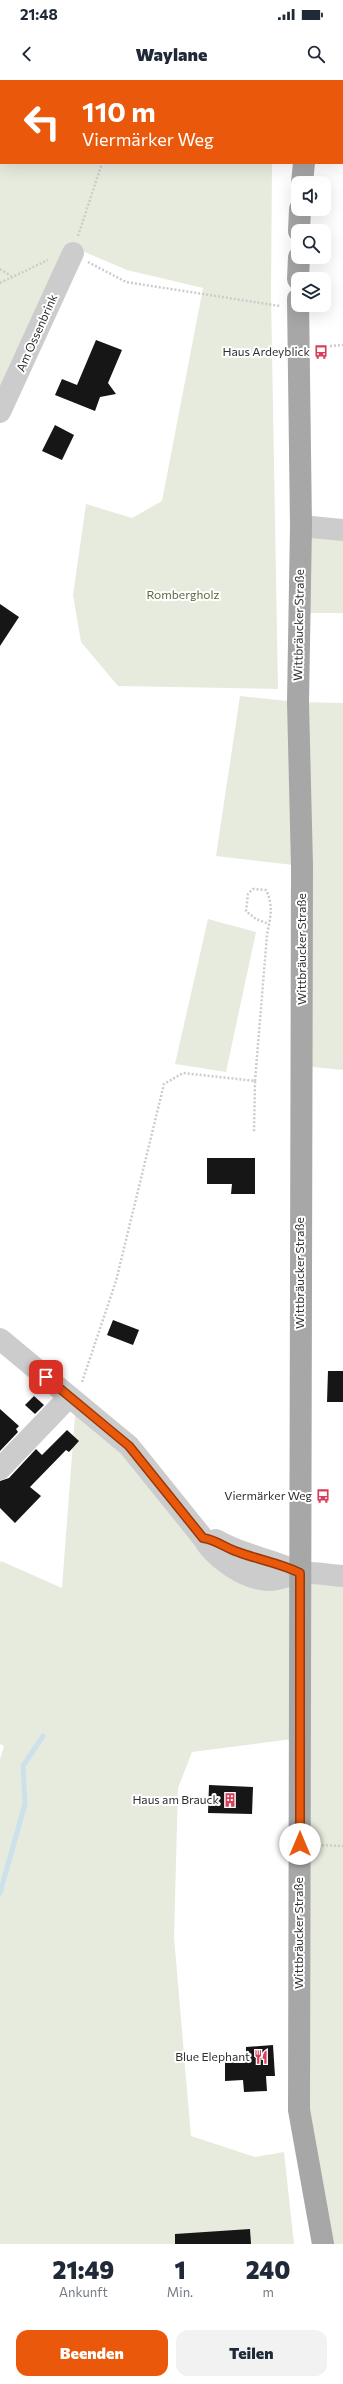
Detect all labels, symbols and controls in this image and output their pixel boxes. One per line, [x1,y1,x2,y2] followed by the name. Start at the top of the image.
[20,5,58,23] text: 21:48
[16,43,38,65] icon: back
[136,43,207,65] text: Waylane
[305,43,327,65] icon: search
[82,94,156,128] text: 110 m
[16,96,68,148] icon: left
[82,128,214,150] text: Viermärker Weg
[291,176,331,312] map controls
[291,176,331,216] button: sound
[291,224,331,264] button: search
[291,272,331,312] button: layers
[13,291,60,374] street label: Am Ossenbrink
[222,344,310,358] place label: Haus Ardeyblick
[313,344,329,360] bus stop icon: Haus Ardeyblick
[290,569,306,681] street label: Wittbräucker Straße
[146,587,220,601] park label: Rombergholz
[294,893,308,1005] street label: Wittbräucker Straße
[292,1217,306,1329] street label: Wittbräucker Straße
[29,1360,63,1394] pin
[35,1366,57,1388] icon: arrive
[224,1488,312,1502] place label: Viermärker Weg
[315,1488,331,1504] bus stop icon: Viermärker Weg
[132,1792,219,1806] place label: Haus am Brauck
[222,1792,238,1808] building icon: Haus am Brauck
[279,1823,321,1865] position arrow
[291,1877,305,1989] street label: Wittbräucker Straße
[175,2049,250,2063] place label: Blue Elephant
[253,2049,269,2065] restaurant icon: Blue Elephant
[53,2255,114,2284] text: 21:49
[174,2255,186,2284] text: 1
[246,2255,290,2284] text: 240
[59,2284,108,2300] text: Ankunft
[167,2284,193,2300] text: Min.
[262,2284,274,2300] text: m
[16,2330,168,2376] button: Beenden
[176,2330,327,2376] button: Teilen

